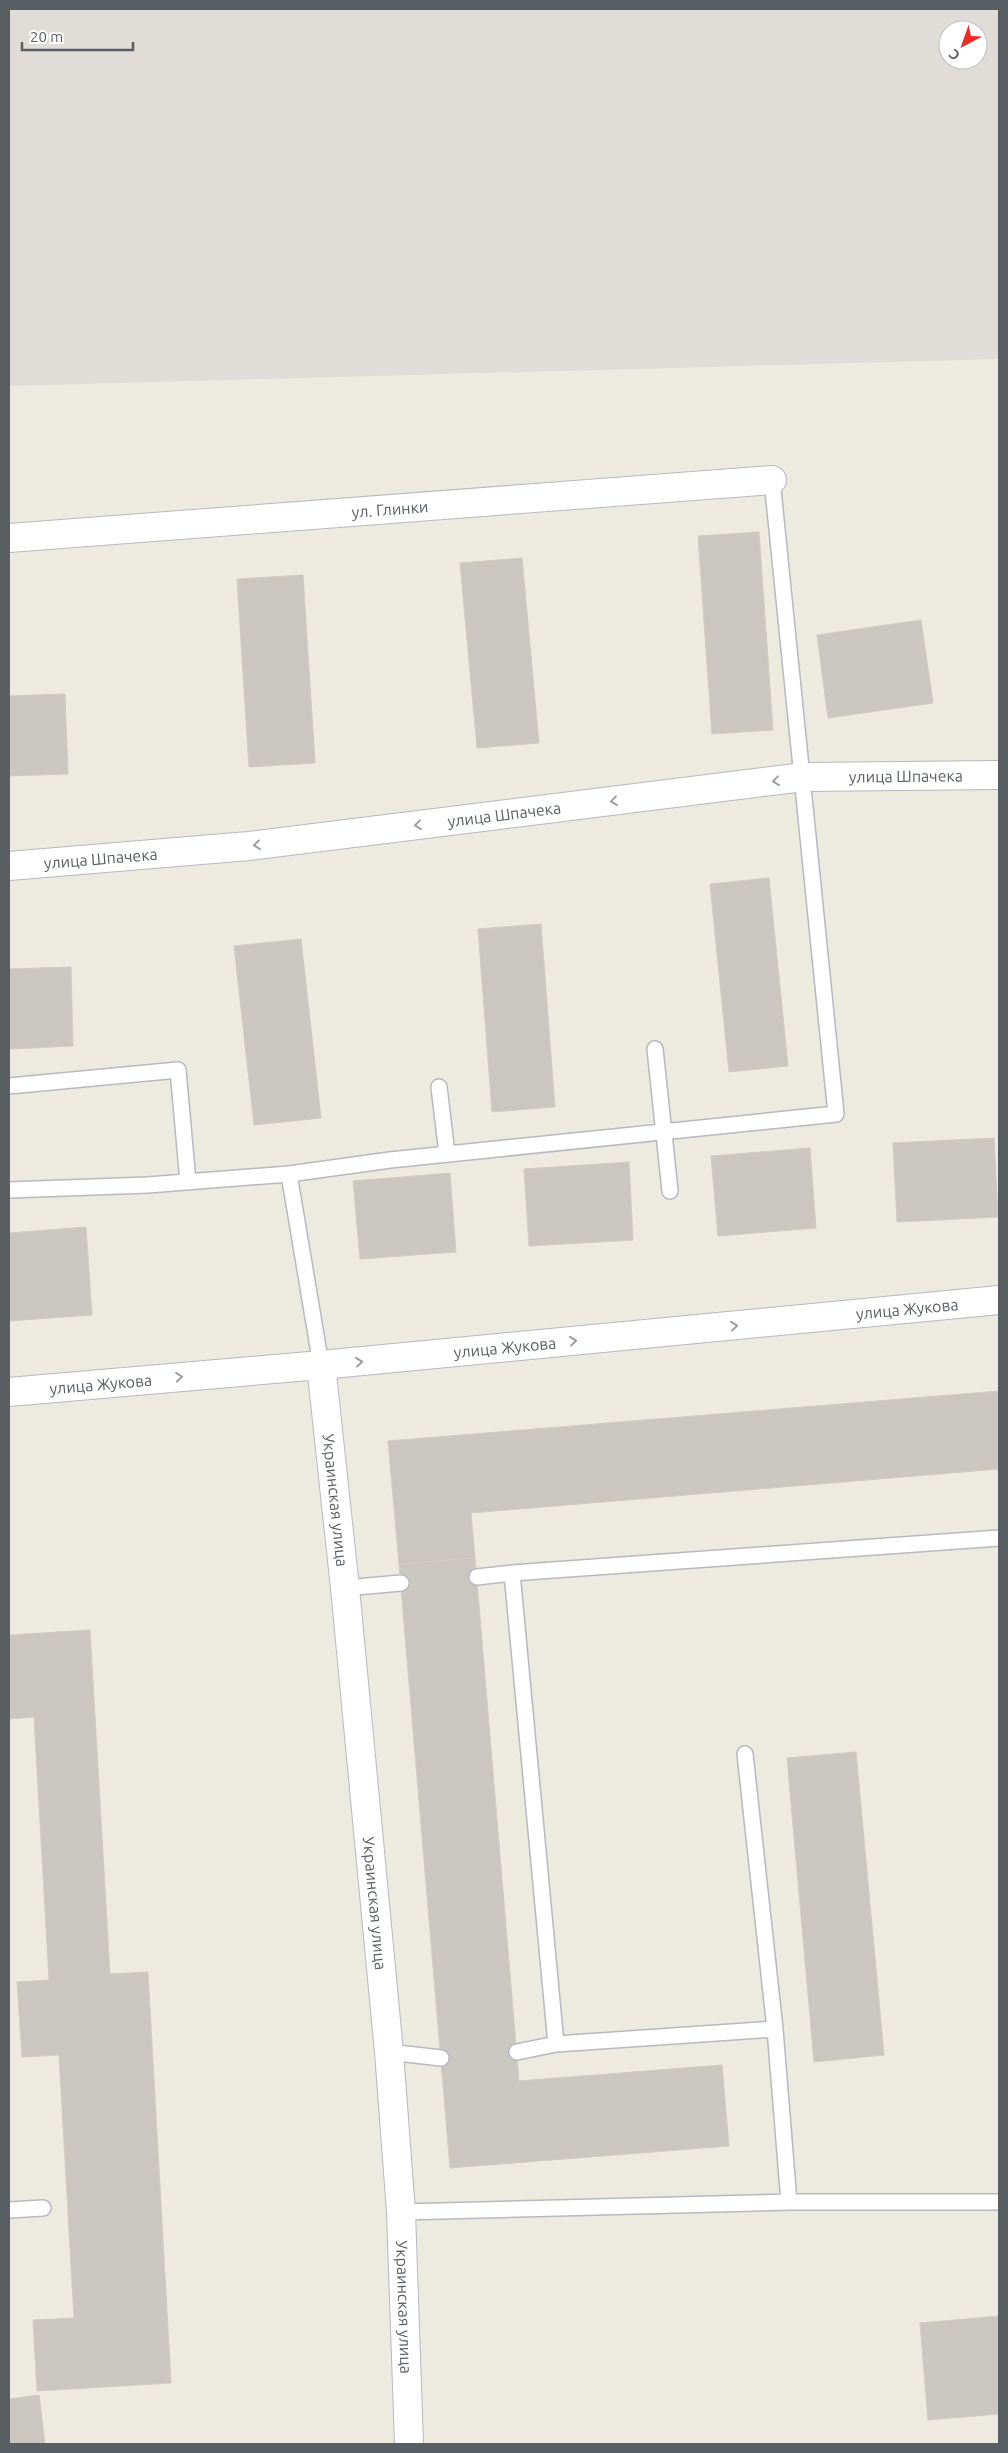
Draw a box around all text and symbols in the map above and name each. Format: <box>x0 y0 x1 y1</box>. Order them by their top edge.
scale bar <box>22 20 134 52</box>
north arrow <box>938 20 988 70</box>
text: 20 m <box>30 28 63 45</box>
text: С <box>946 46 963 64</box>
street label: ул. Глинки <box>351 497 429 521</box>
street label: улица Шпачека <box>849 766 963 786</box>
one-way arrow <box>771 775 779 786</box>
one-way arrow <box>610 795 618 806</box>
street label: улица Шпачека <box>446 798 562 830</box>
one-way arrow <box>414 819 422 830</box>
one-way arrow <box>253 839 261 850</box>
street label: улица Шпачека <box>43 845 158 872</box>
street label: улица Жукова <box>855 1295 959 1323</box>
one-way arrow <box>731 1320 739 1331</box>
street label: улица Жукова <box>453 1333 557 1361</box>
one-way arrow <box>569 1336 577 1347</box>
one-way arrow <box>355 1357 363 1368</box>
street label: улица Жукова <box>49 1371 153 1397</box>
one-way arrow <box>176 1372 184 1383</box>
street label: Украинская улица <box>319 1433 352 1568</box>
street label: Украинская улица <box>360 1836 390 1971</box>
street label: Украинская улица <box>393 2240 416 2374</box>

